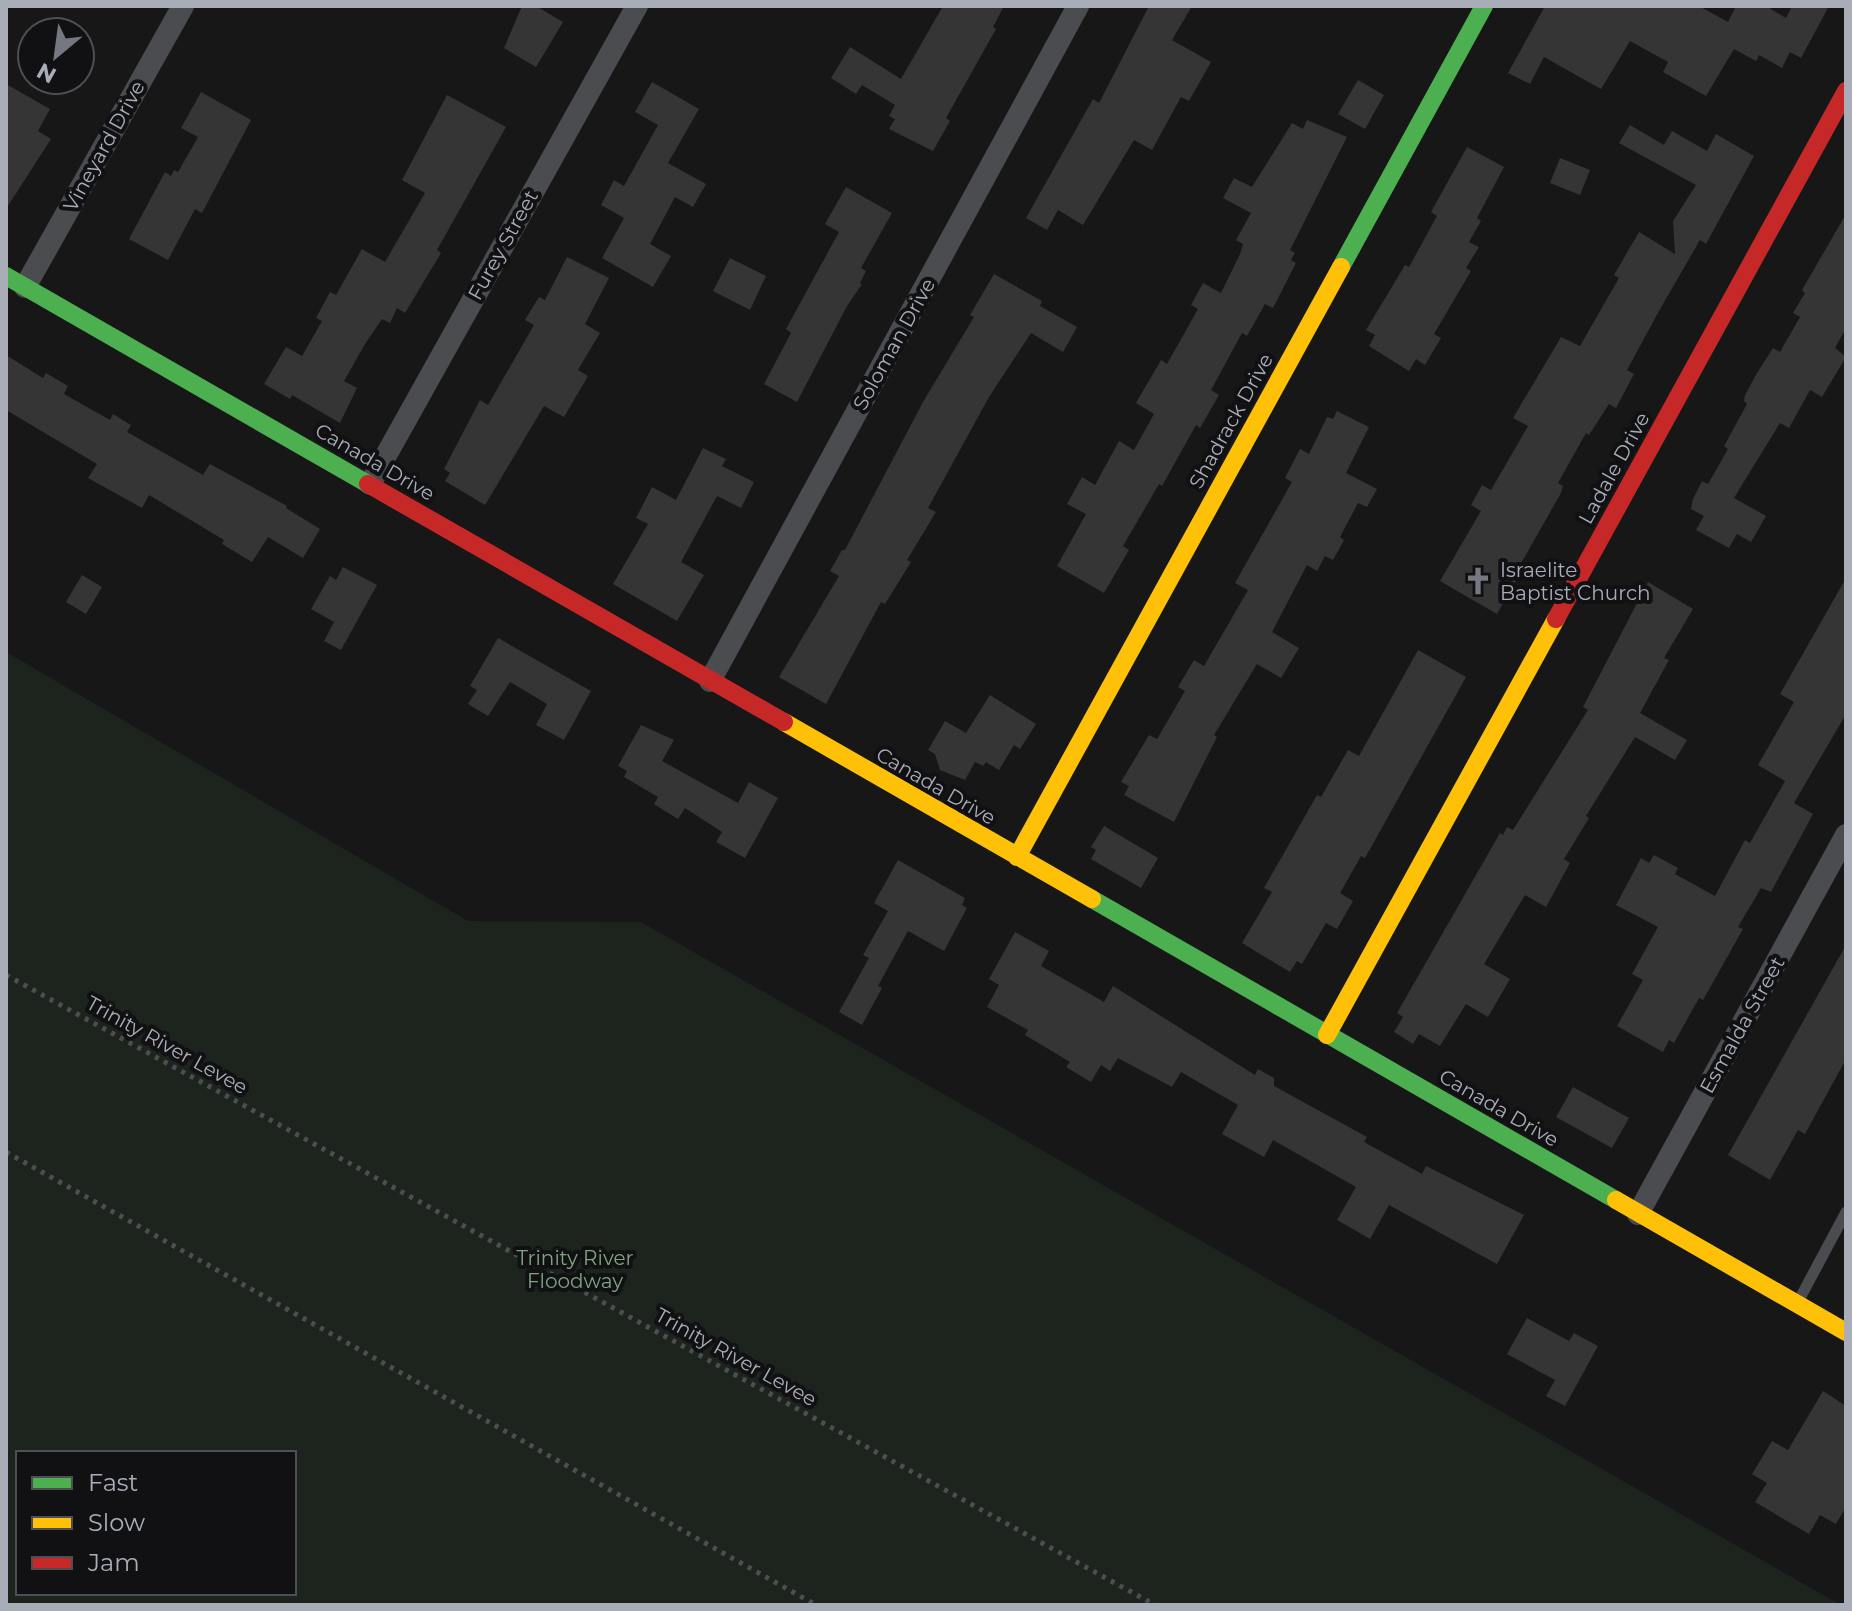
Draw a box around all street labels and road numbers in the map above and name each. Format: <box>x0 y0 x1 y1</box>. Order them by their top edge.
street label: Vineyard Drive <box>58 76 150 216</box>
street label: Furey Street <box>463 186 543 304</box>
street label: Soloman Drive <box>848 274 940 414</box>
street label: Shadrack Drive <box>1184 349 1278 493</box>
street label: Ladale Drive <box>1573 408 1655 528</box>
street label: Canada Drive <box>311 418 439 506</box>
street label: Canada Drive <box>872 742 1000 830</box>
street label: Esmalda Street <box>1695 953 1789 1097</box>
street label: Trinity River Levee <box>82 991 252 1099</box>
street label: Canada Drive <box>1435 1064 1563 1152</box>
street label: Trinity River Levee <box>651 1303 821 1411</box>

